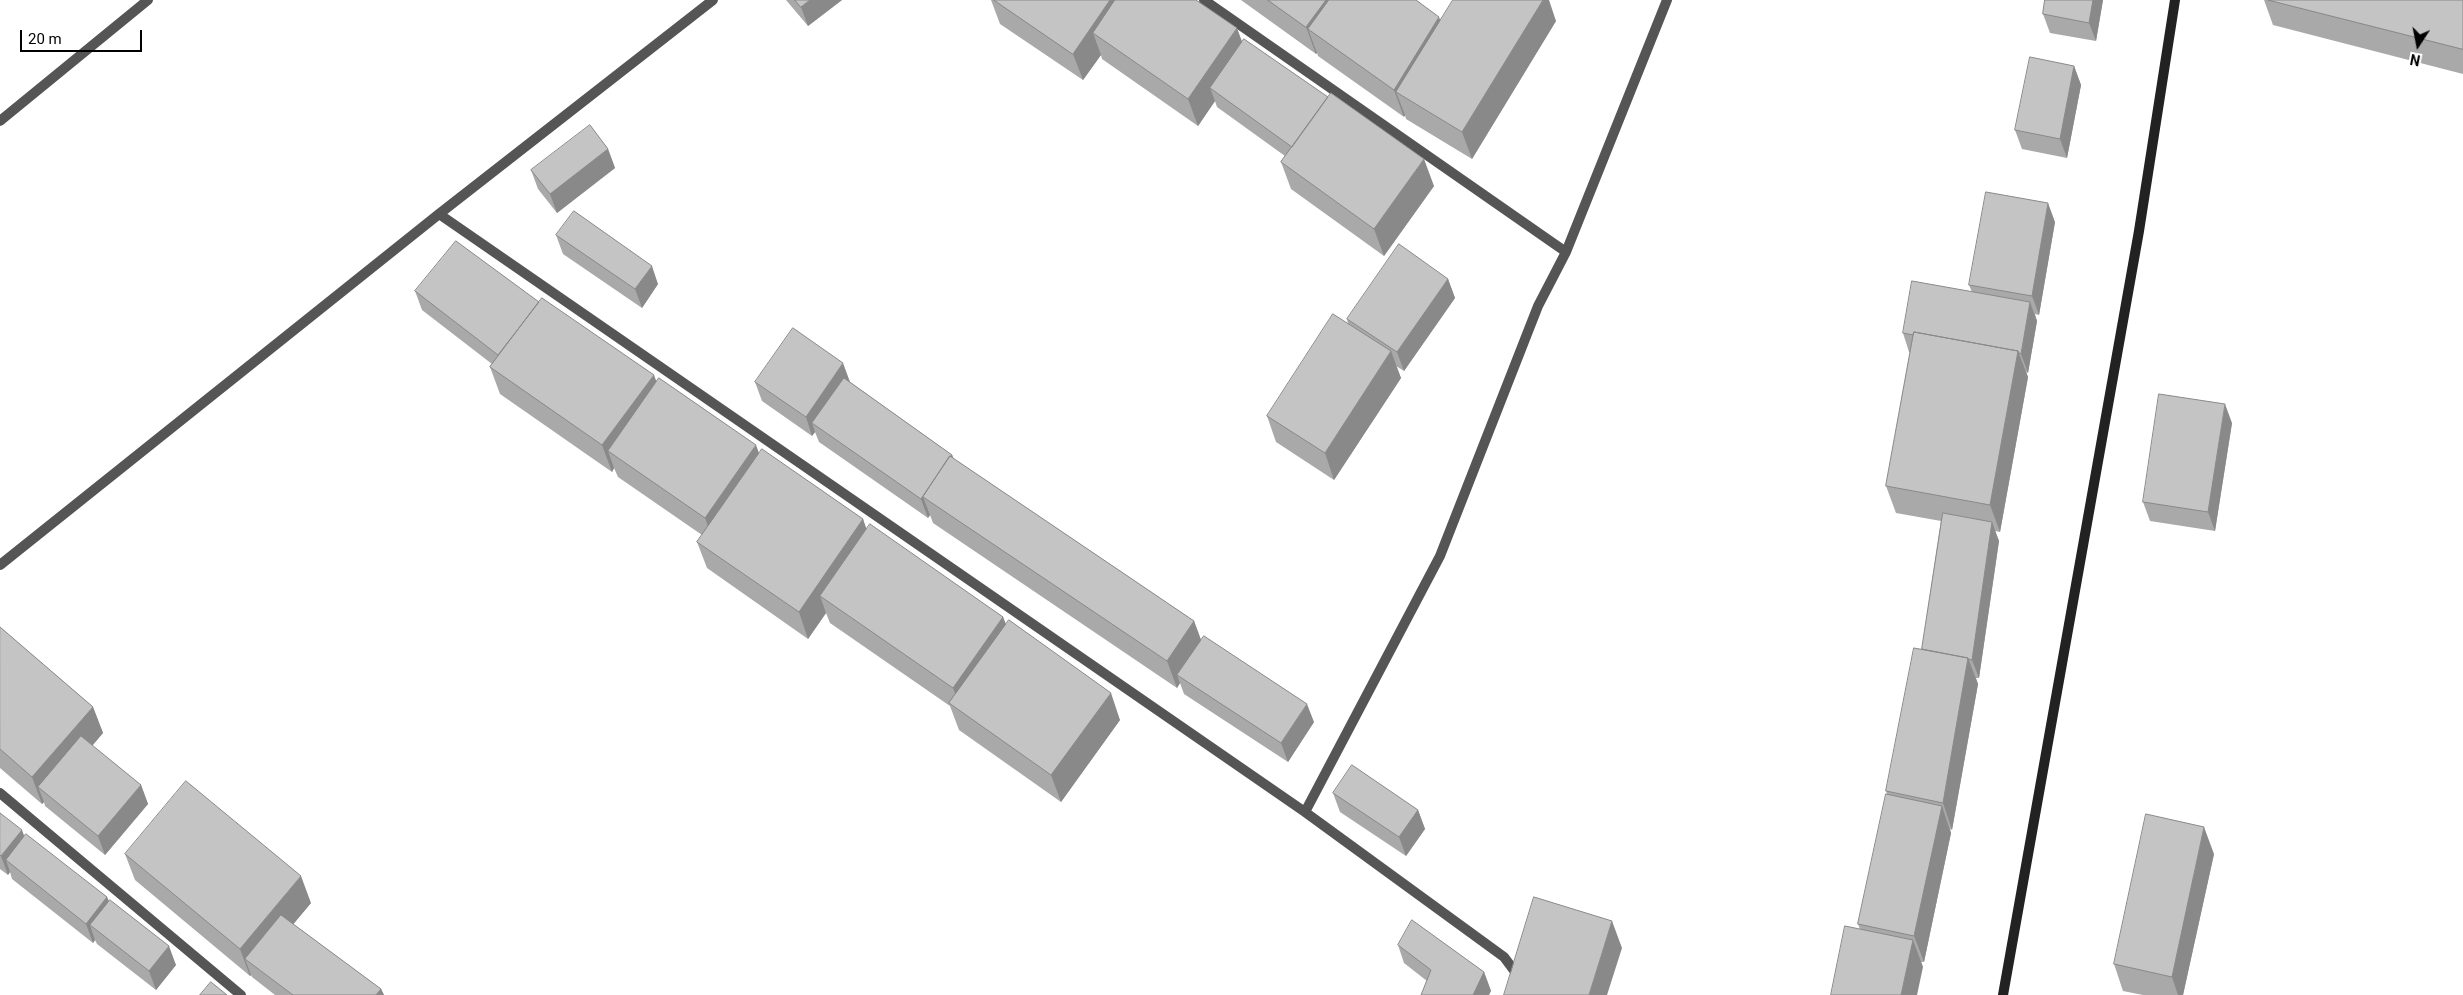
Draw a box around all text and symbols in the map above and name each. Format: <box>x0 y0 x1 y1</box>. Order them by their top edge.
scale bar <box>22 20 145 52</box>
north arrow <box>2393 20 2443 70</box>
text: 20 m <box>28 30 62 48</box>
text: N <box>2409 51 2422 69</box>

